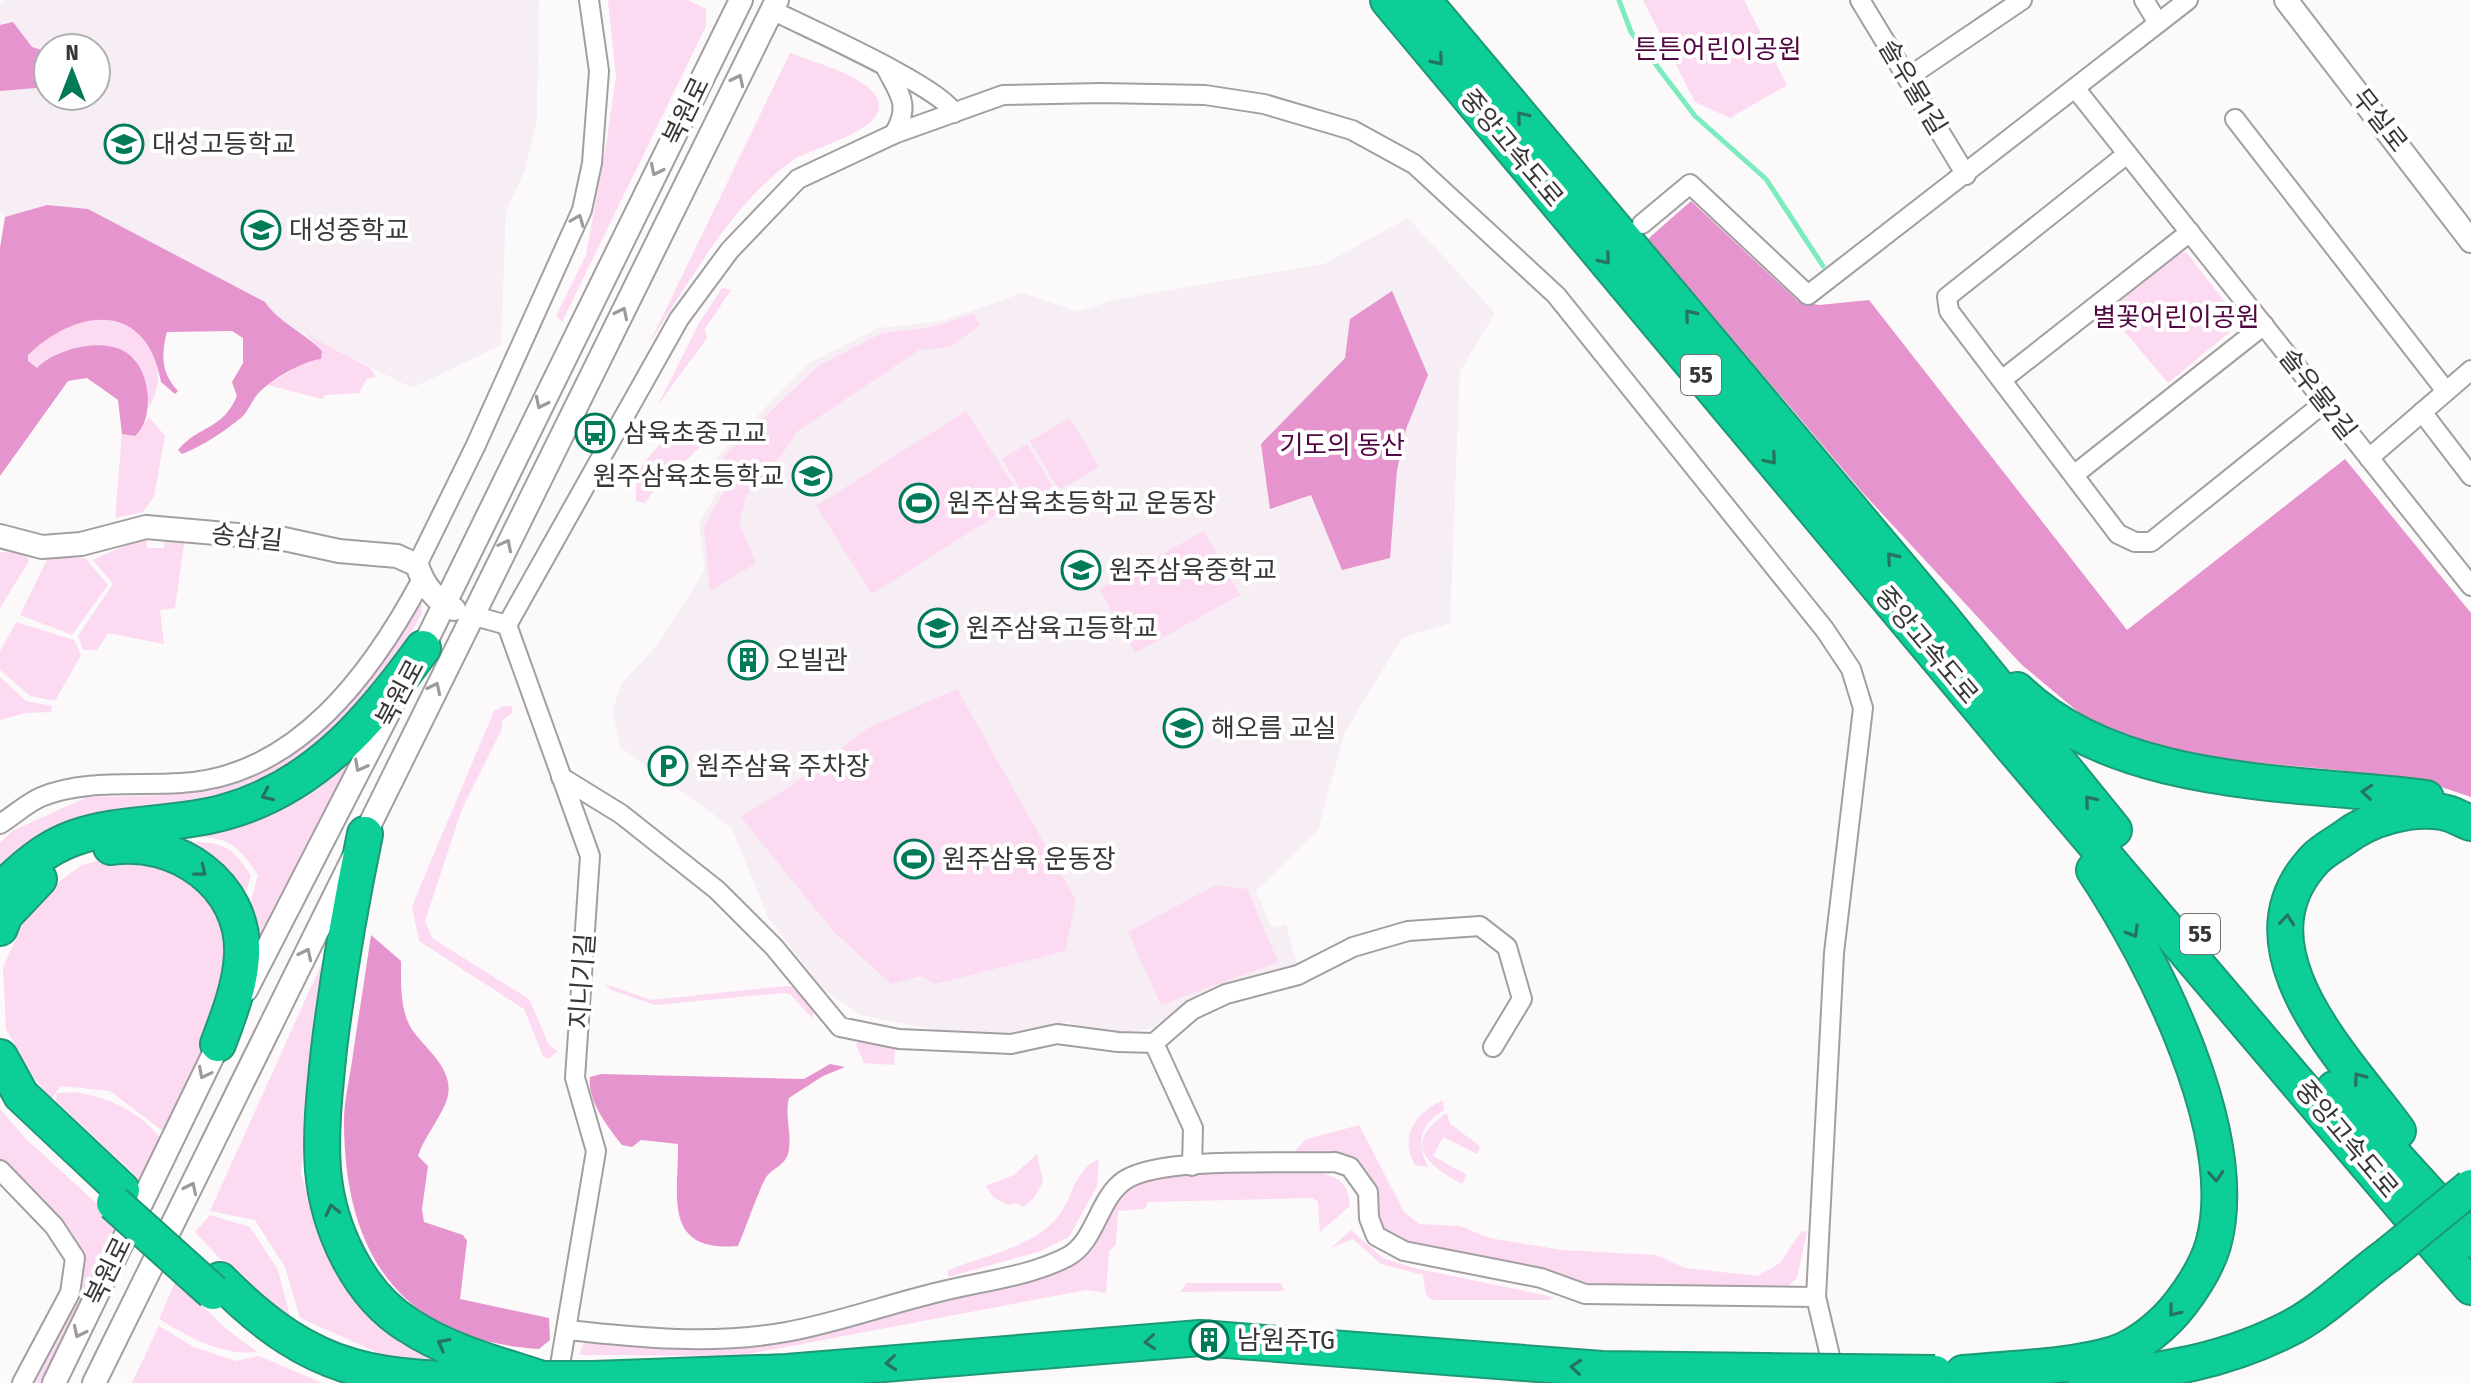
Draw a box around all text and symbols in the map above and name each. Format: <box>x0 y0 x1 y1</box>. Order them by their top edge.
north arrow <box>32 32 112 112</box>
park label: 튼튼어린이공원 <box>1634 34 1802 65</box>
street label: 솔우물1길 <box>1872 34 1953 141</box>
text: N <box>65 39 79 66</box>
one-way arrow <box>1428 51 1443 65</box>
street label: 북원로 <box>657 72 716 150</box>
one-way arrow <box>728 73 744 88</box>
street label: 무실로 <box>2345 82 2414 158</box>
street label: 중앙고속도로 <box>1454 83 1570 213</box>
one-way arrow <box>1517 111 1532 126</box>
school or university icon: 대성고등학교 <box>103 123 145 165</box>
place label: 대성고등학교 <box>152 129 296 160</box>
one-way arrow <box>651 162 666 177</box>
school or university icon: 대성중학교 <box>240 209 282 251</box>
one-way arrow <box>568 214 585 228</box>
place label: 대성중학교 <box>289 215 409 246</box>
one-way arrow <box>1595 250 1610 265</box>
park label: 별꽃어린이공원 <box>2092 302 2260 333</box>
one-way arrow <box>612 306 628 321</box>
one-way arrow <box>1685 310 1700 325</box>
street label: 솔우물2길 <box>2272 343 2363 446</box>
road number: 55 <box>1681 355 1721 395</box>
one-way arrow <box>536 395 551 410</box>
bus stop icon: 삼육초중고교 <box>574 412 616 454</box>
place label: 삼육초중고교 <box>623 418 767 449</box>
park label: 기도의 동산 <box>1279 430 1405 461</box>
one-way arrow <box>1761 449 1776 464</box>
school or university icon: 원주삼육초등학교 <box>791 455 833 497</box>
place label: 원주삼육초등학교 <box>593 461 784 492</box>
sports icon: 원주삼육초등학교 운동장 <box>898 482 940 524</box>
place label: 원주삼육초등학교 운동장 <box>947 488 1216 519</box>
street label: 송삼길 <box>210 518 284 557</box>
one-way arrow <box>496 539 512 554</box>
school or university icon: 원주삼육중학교 <box>1060 549 1102 591</box>
one-way arrow <box>1887 552 1902 567</box>
place label: 원주삼육중학교 <box>1109 555 1276 586</box>
street label: 중앙고속도로 <box>1869 580 1985 710</box>
school or university icon: 원주삼육고등학교 <box>917 607 959 649</box>
place label: 원주삼육고등학교 <box>966 613 1157 644</box>
building icon: 오빌관 <box>727 639 769 681</box>
place label: 오빌관 <box>776 645 848 676</box>
street label: 북원로 <box>370 654 431 732</box>
one-way arrow <box>426 682 442 696</box>
school or university icon: 해오름 교실 <box>1162 707 1204 749</box>
place label: 해오름 교실 <box>1211 713 1337 744</box>
parking icon: 원주삼육 주차장 <box>647 745 689 787</box>
place label: 원주삼육 주차장 <box>696 751 870 782</box>
one-way arrow <box>354 758 370 772</box>
one-way arrow <box>2360 783 2373 800</box>
one-way arrow <box>260 785 275 801</box>
one-way arrow <box>2085 796 2100 810</box>
sports icon: 원주삼육 운동장 <box>893 838 935 880</box>
place label: 원주삼육 운동장 <box>942 844 1116 875</box>
one-way arrow <box>192 861 207 875</box>
one-way arrow <box>2279 913 2296 926</box>
road number: 55 <box>2180 914 2220 954</box>
one-way arrow <box>2123 923 2139 938</box>
street label: 지니기길 <box>564 932 601 1030</box>
one-way arrow <box>296 948 312 963</box>
one-way arrow <box>198 1064 213 1079</box>
one-way arrow <box>2354 1072 2369 1087</box>
street label: 중앙고속도로 <box>2289 1074 2405 1204</box>
one-way arrow <box>2207 1170 2224 1183</box>
one-way arrow <box>181 1181 196 1196</box>
one-way arrow <box>324 1204 341 1218</box>
street label: 북원로 <box>79 1232 138 1310</box>
one-way arrow <box>2170 1302 2184 1317</box>
building icon: 남원주TG <box>1188 1319 1230 1361</box>
one-way arrow <box>72 1324 88 1338</box>
place label: 남원주TG <box>1237 1325 1335 1356</box>
one-way arrow <box>1143 1333 1156 1350</box>
one-way arrow <box>436 1338 451 1353</box>
one-way arrow <box>884 1355 897 1372</box>
one-way arrow <box>1569 1359 1582 1376</box>

